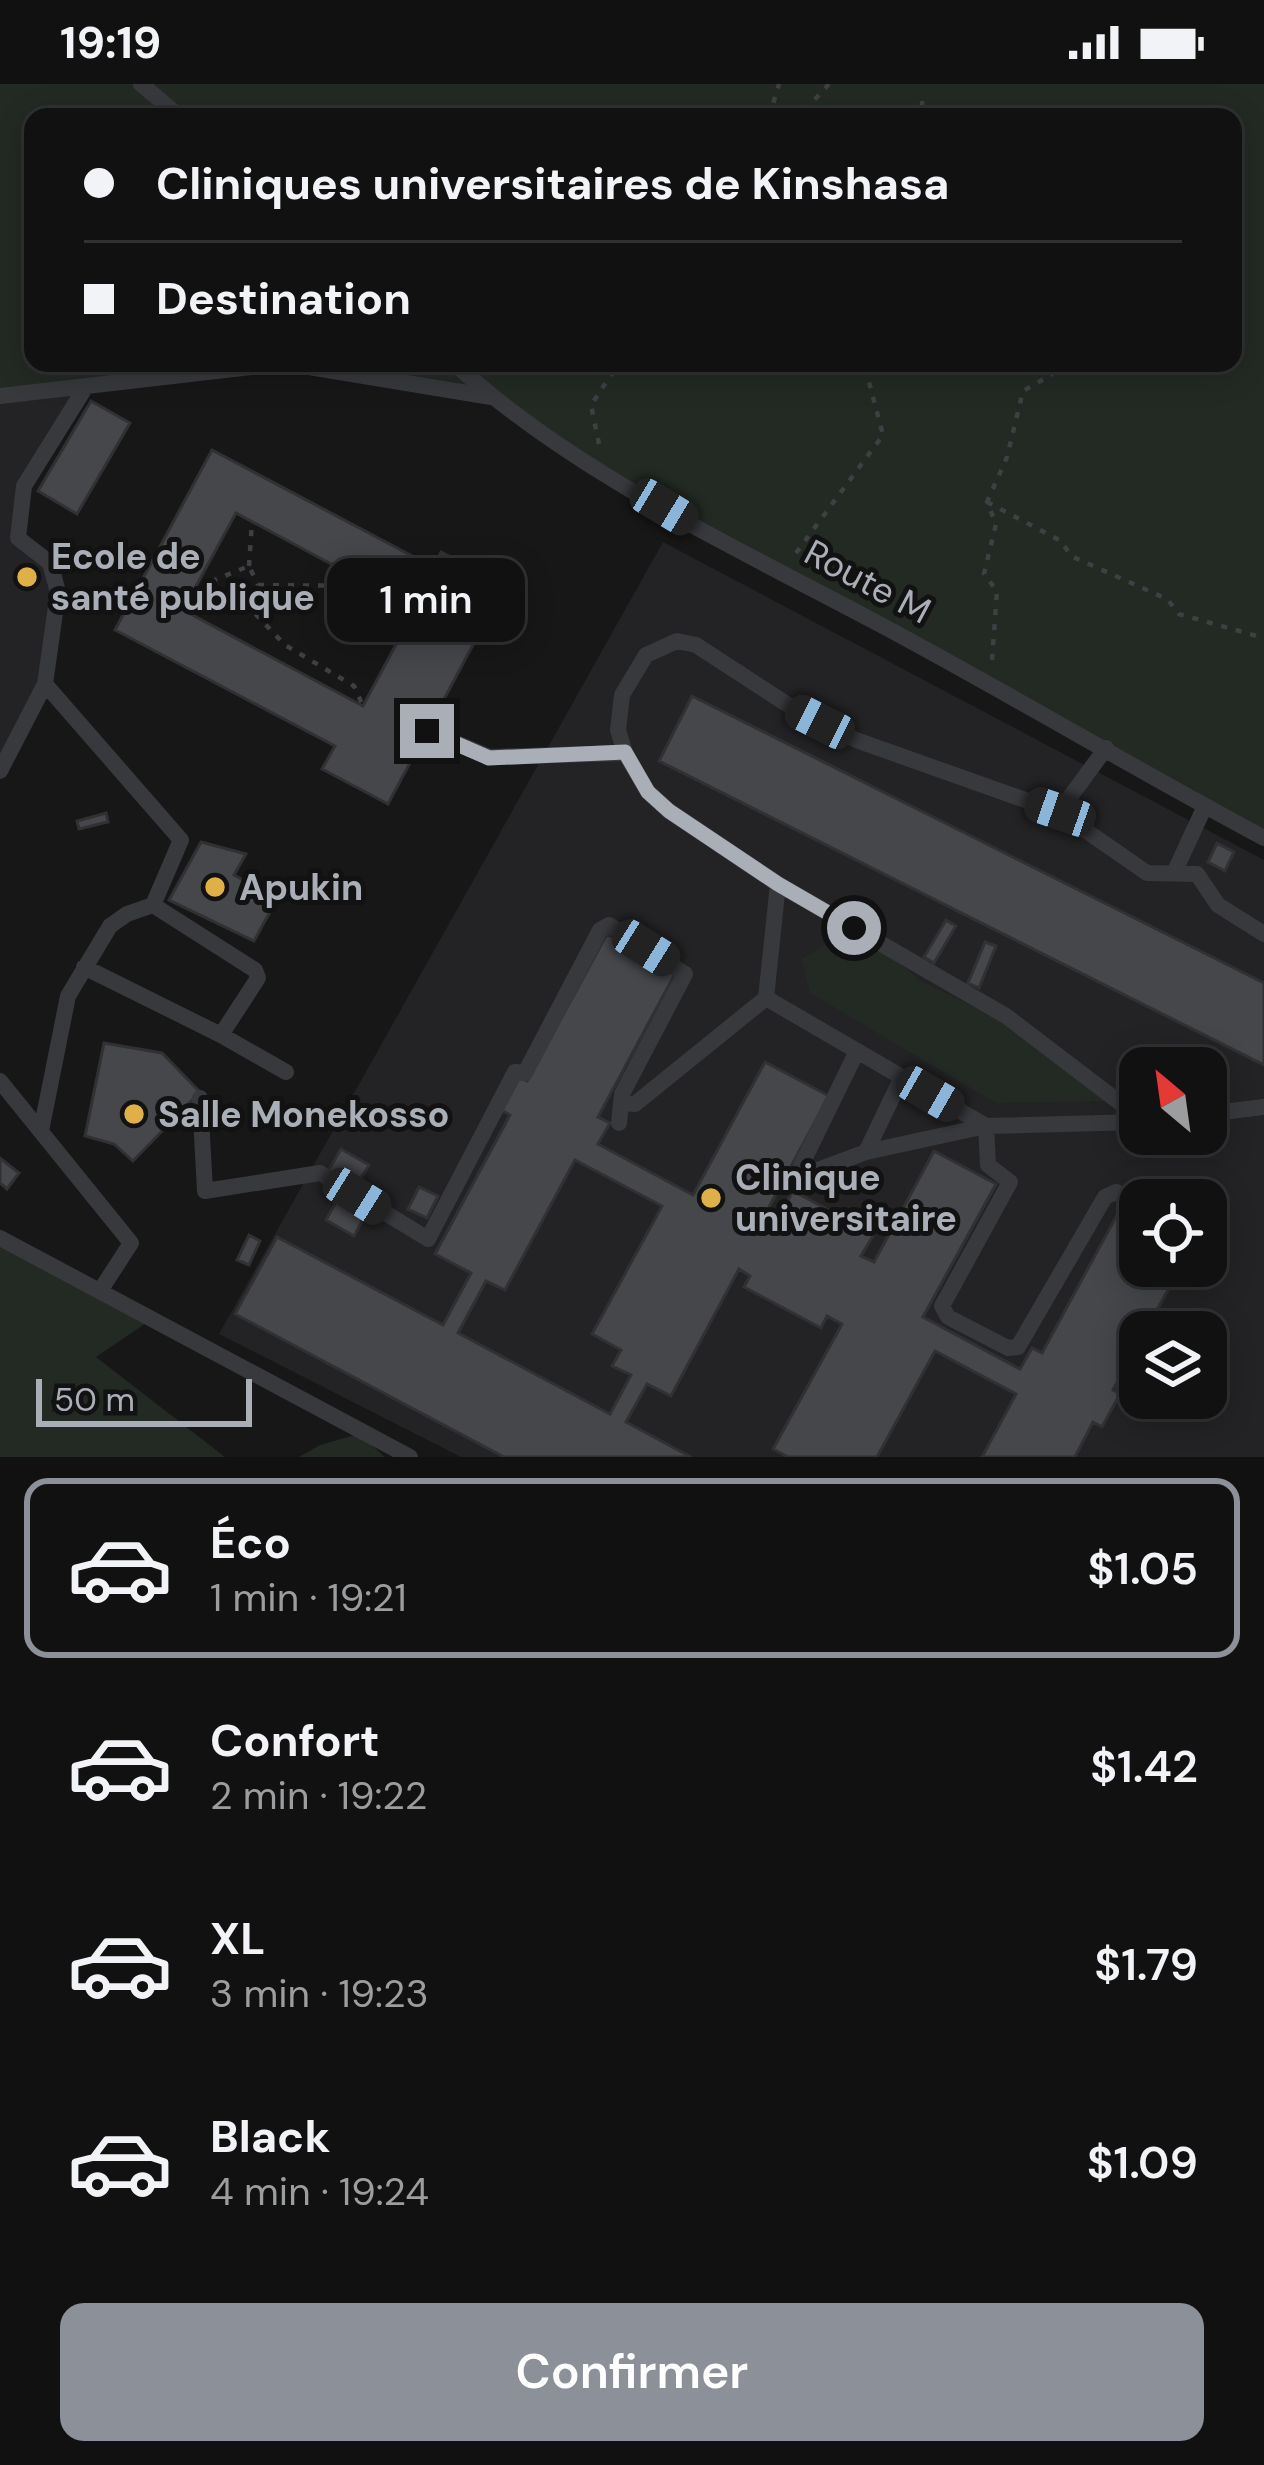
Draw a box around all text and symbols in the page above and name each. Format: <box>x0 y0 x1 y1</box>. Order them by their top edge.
text: 19:19 <box>60 13 161 72</box>
text: Cliniques universitaires de Kinshasa <box>156 154 949 213</box>
text: Destination <box>156 269 411 328</box>
car <box>624 473 704 541</box>
street label: Route M <box>797 529 939 634</box>
place label: Ecole de santé publique <box>51 533 315 621</box>
callout: 1 min <box>328 557 526 641</box>
marker: Ecole de santé publique <box>14 564 40 590</box>
text: 1 min <box>379 574 473 625</box>
car <box>780 690 860 754</box>
route end <box>400 704 454 758</box>
car <box>1020 783 1100 841</box>
place label: Apukin <box>239 864 363 911</box>
marker: Apukin <box>202 874 228 900</box>
route start <box>827 901 881 955</box>
car <box>606 914 686 982</box>
north arrow <box>1119 1047 1227 1155</box>
map controls <box>1119 1047 1227 1419</box>
car <box>890 1060 970 1128</box>
place label: Salle Monekosso <box>158 1091 449 1138</box>
marker: Salle Monekosso <box>121 1101 147 1127</box>
place label: Clinique universitaire <box>735 1154 957 1242</box>
car <box>317 1162 397 1230</box>
button: locate <box>1119 1179 1227 1287</box>
marker: Clinique universitaire <box>698 1185 724 1211</box>
button: layers <box>1119 1311 1227 1419</box>
scale bar <box>36 1373 252 1426</box>
text: 50 m <box>54 1378 135 1421</box>
text: Éco <box>210 1513 291 1572</box>
icon: car <box>66 1514 174 1622</box>
text: $1.05 <box>1087 1539 1198 1598</box>
text: 1 min · 19:21 <box>210 1572 407 1623</box>
text: Confort <box>210 1711 380 1770</box>
icon: car <box>66 1712 174 1820</box>
text: $1.42 <box>1090 1737 1198 1796</box>
text: 2 min · 19:22 <box>210 1770 427 1821</box>
text: XL <box>210 1909 265 1968</box>
icon: car <box>66 1910 174 2018</box>
text: $1.79 <box>1094 1935 1198 1994</box>
text: 3 min · 19:23 <box>210 1968 428 2019</box>
text: Black <box>210 2107 330 2166</box>
icon: car <box>66 2108 174 2216</box>
text: $1.09 <box>1087 2133 1198 2192</box>
text: 4 min · 19:24 <box>210 2166 429 2217</box>
button: Confirmer <box>60 2303 1204 2441</box>

